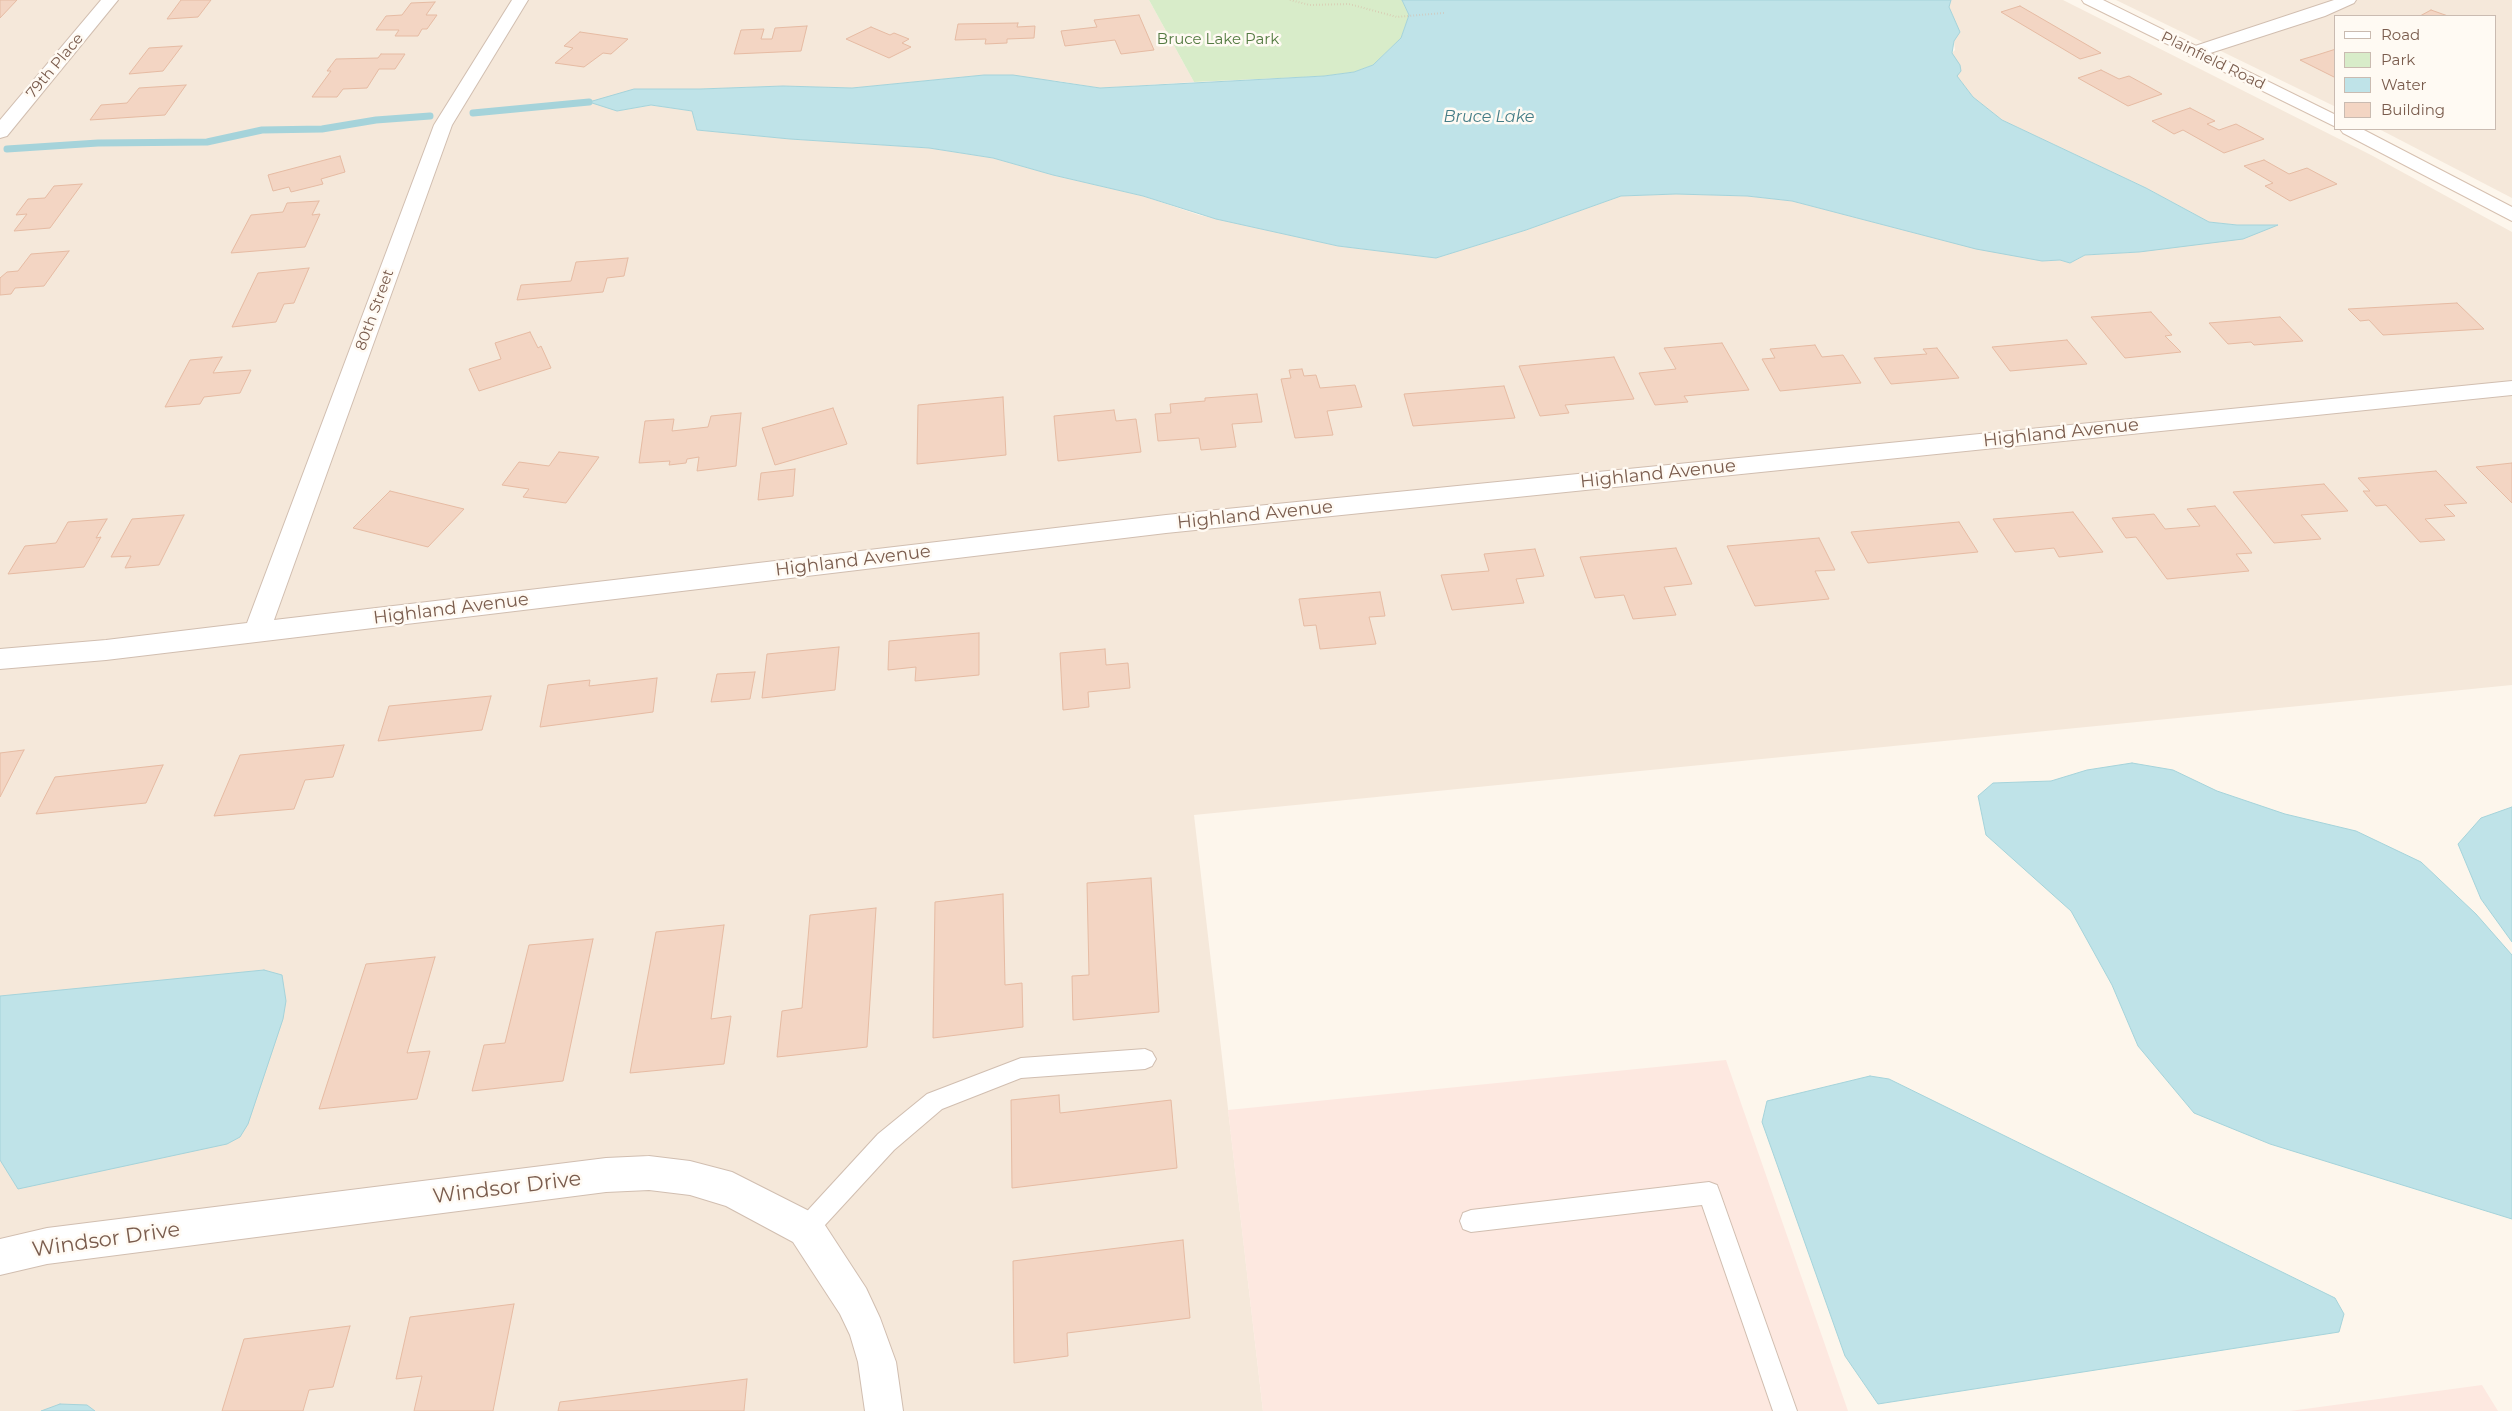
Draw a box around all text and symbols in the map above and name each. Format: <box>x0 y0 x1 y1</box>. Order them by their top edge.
legend <box>2334 15 2497 130</box>
text: Road <box>2381 25 2420 44</box>
street label: Plainfield Road <box>2158 28 2268 94</box>
street label: 79th Place <box>23 30 87 102</box>
park label: Bruce Lake Park <box>1157 31 1279 49</box>
text: Park <box>2381 50 2415 69</box>
text: Water <box>2381 75 2427 94</box>
text: Building <box>2381 100 2445 119</box>
water label: Bruce Lake <box>1444 107 1534 127</box>
street label: 80th Street <box>352 267 398 353</box>
street label: Highland Avenue <box>1982 414 2140 452</box>
street label: Highland Avenue <box>1579 455 1737 493</box>
street label: Highland Avenue <box>1176 496 1334 534</box>
street label: Highland Avenue <box>774 541 932 581</box>
street label: Highland Avenue <box>372 589 530 629</box>
street label: Windsor Drive <box>431 1166 583 1210</box>
street label: Windsor Drive <box>30 1217 182 1263</box>

